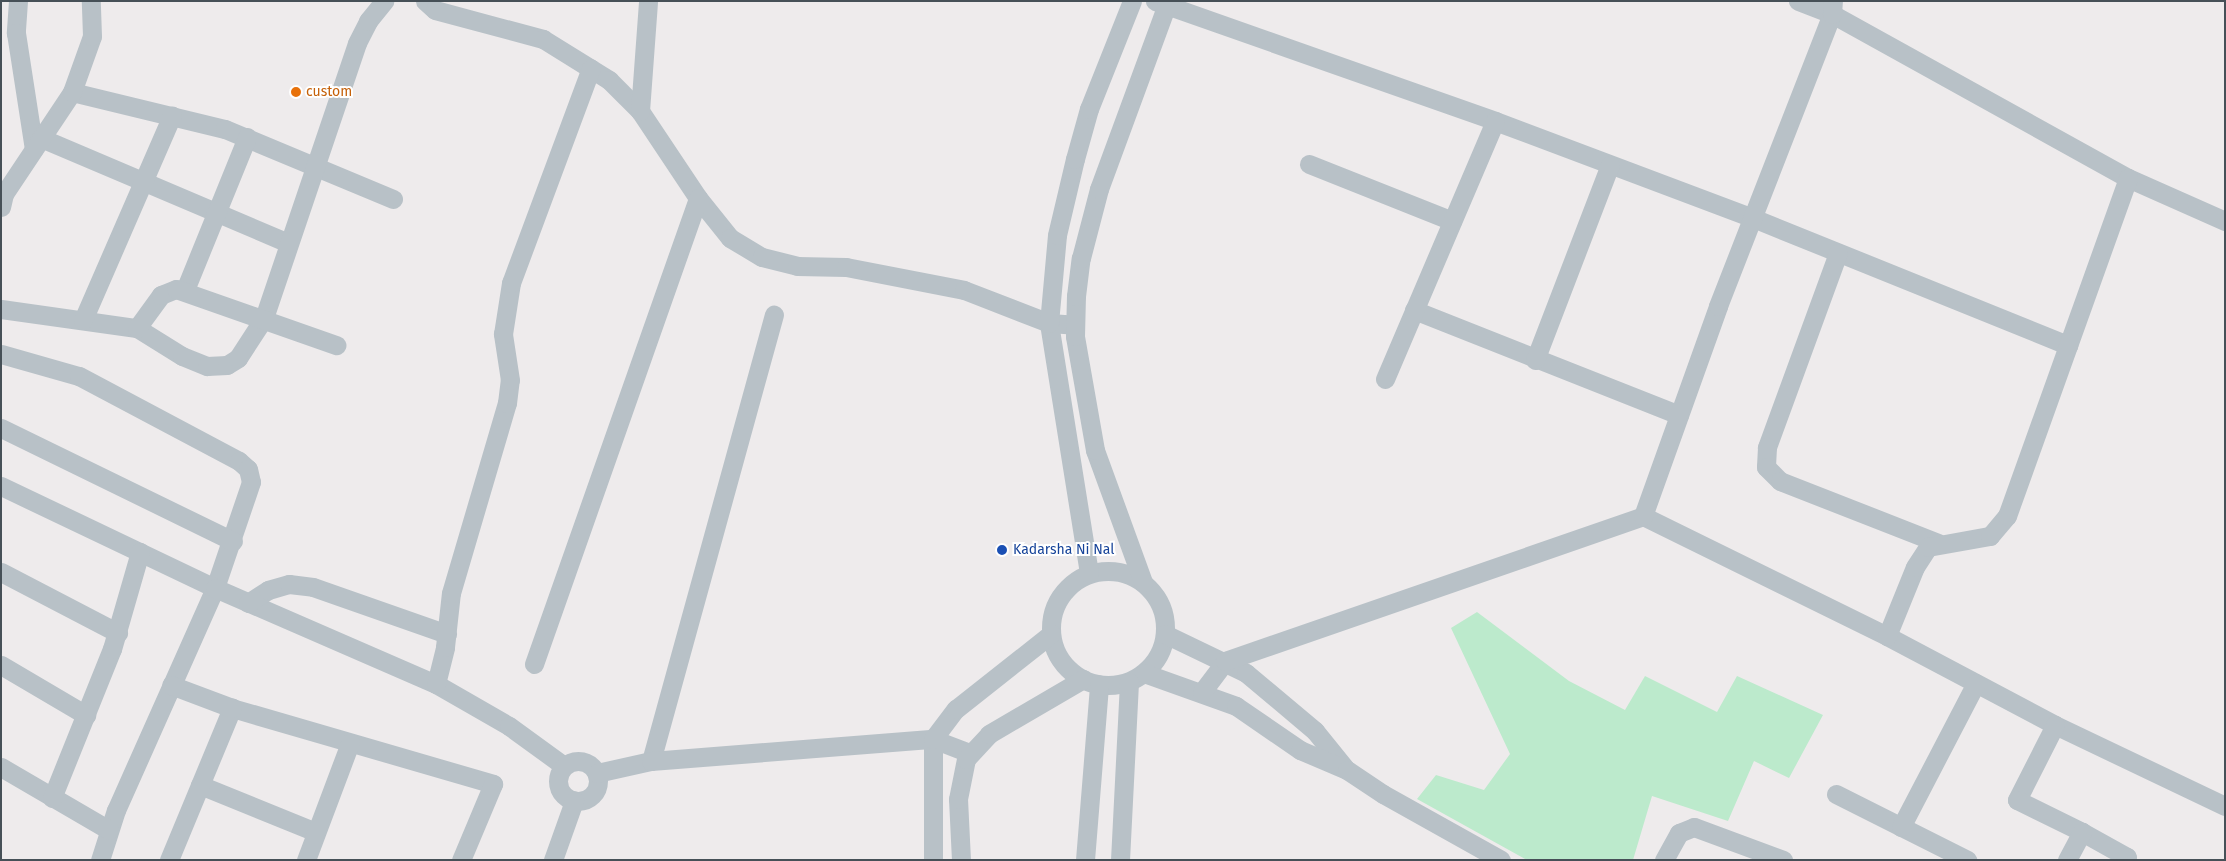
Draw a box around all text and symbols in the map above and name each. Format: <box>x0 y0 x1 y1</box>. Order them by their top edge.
place label: custom <box>306 84 352 100</box>
marker: custom <box>290 86 302 98</box>
place label: Kadarsha Ni Nal <box>1013 542 1114 558</box>
marker: Kadarsha Ni Nal <box>995 543 1009 557</box>

